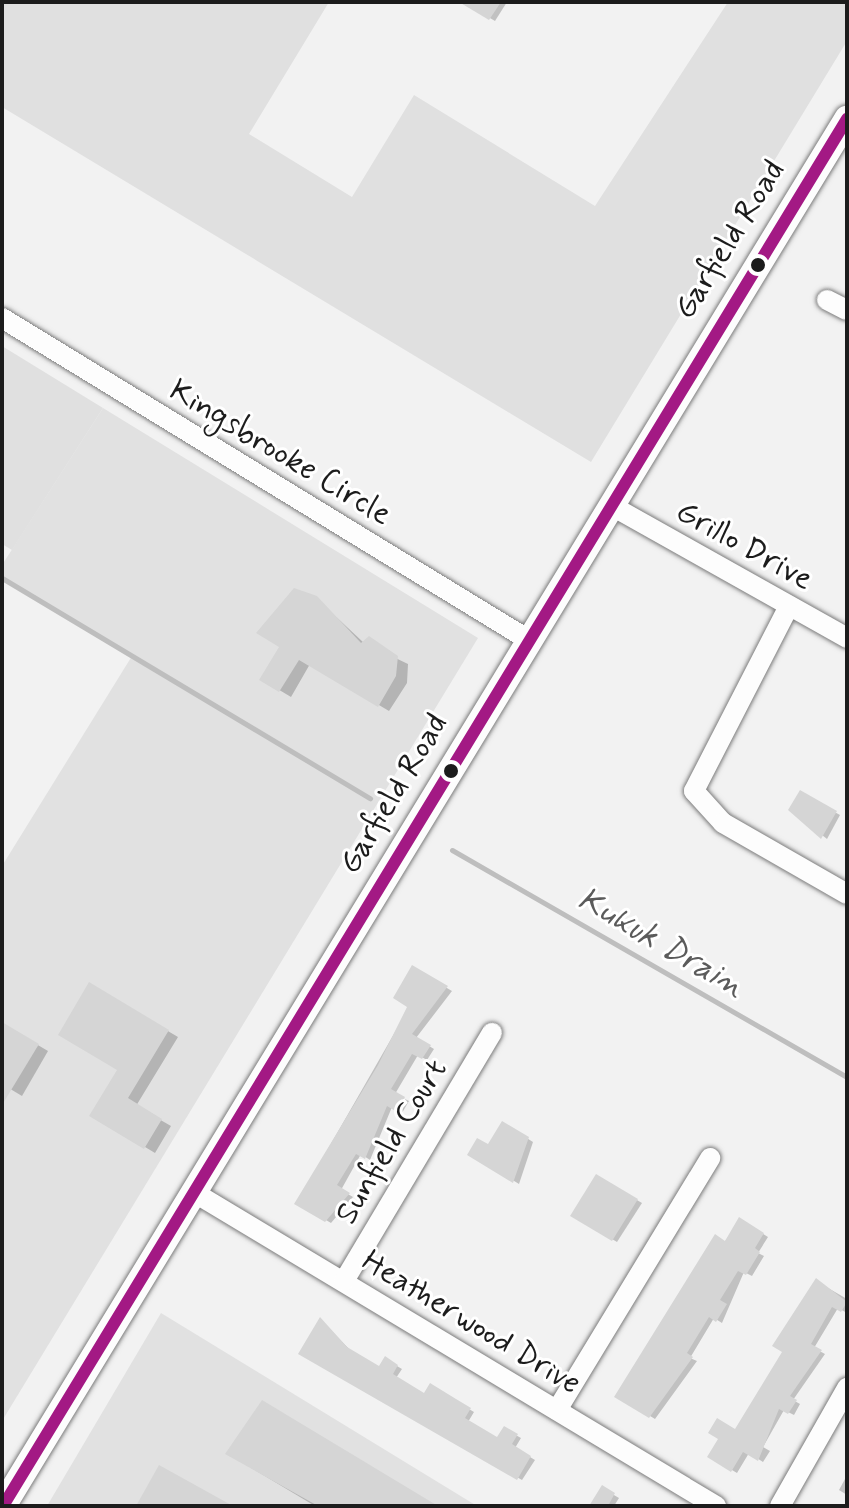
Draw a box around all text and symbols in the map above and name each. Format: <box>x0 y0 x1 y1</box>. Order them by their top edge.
street label: Garfield Road <box>667 154 793 326</box>
unlabelled marker <box>750 257 766 273</box>
street label: Kingsbrooke Circle <box>161 371 399 535</box>
street label: Grillo Drive <box>670 493 818 599</box>
street label: Garfield Road <box>332 708 456 880</box>
unlabelled marker <box>443 763 459 779</box>
water label: Kukuk Drain <box>570 879 752 1007</box>
street label: Sunfield Court <box>326 1050 458 1234</box>
street label: Heatherwood Drive <box>354 1242 588 1404</box>

